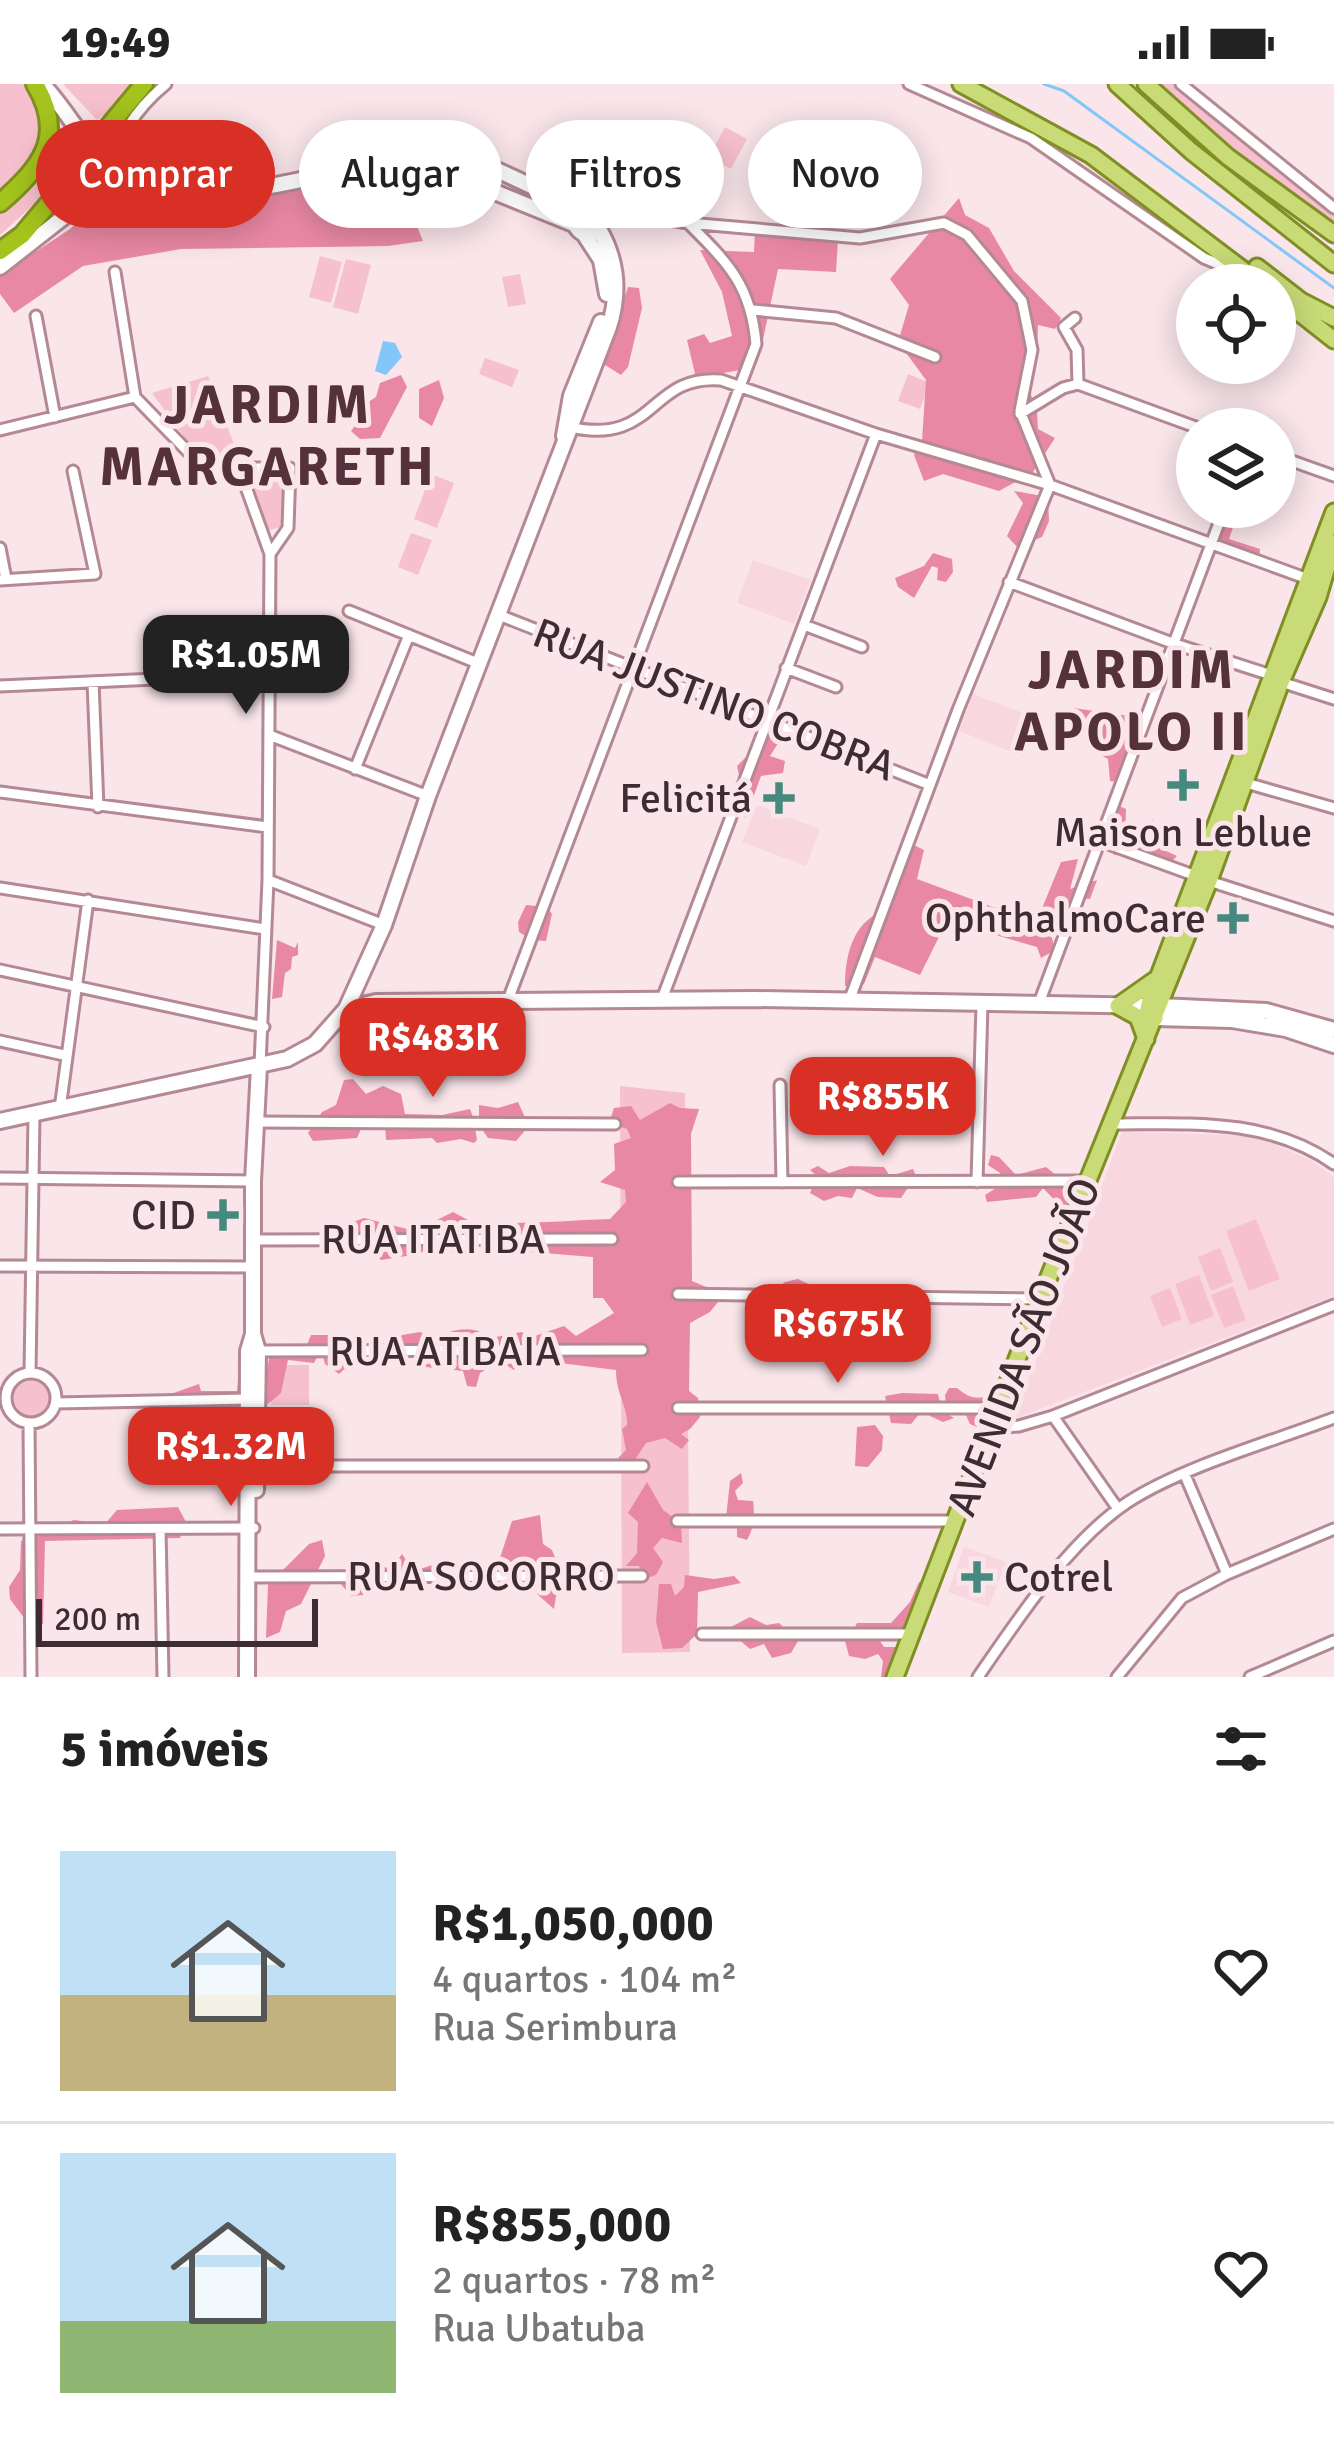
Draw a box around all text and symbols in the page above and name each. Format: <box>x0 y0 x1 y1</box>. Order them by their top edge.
text: 19:49 <box>60 15 170 70</box>
chip: Comprar <box>36 120 275 228</box>
chip: Alugar <box>299 120 502 228</box>
chip: Filtros <box>526 120 724 228</box>
chip: Novo <box>748 120 922 228</box>
map controls <box>1176 264 1296 528</box>
button: locate <box>1176 264 1296 384</box>
district label: JARDIM MARGARETH <box>99 372 437 501</box>
button: layers <box>1176 408 1296 528</box>
street label: RUA JUSTINO COBRA <box>526 607 902 793</box>
pin: R$1.05M <box>135 615 357 717</box>
text: R$1.05M <box>170 630 322 678</box>
district label: JARDIM APOLO II <box>1014 637 1250 766</box>
marker: Maison Leblue <box>1167 769 1199 801</box>
place label: Felicitá <box>619 773 752 824</box>
marker: Felicitá <box>763 782 795 814</box>
place label: Maison Leblue <box>1054 807 1312 858</box>
place label: OphthalmoCare <box>925 893 1206 944</box>
marker: OphthalmoCare <box>1217 902 1249 934</box>
pin: R$483K <box>335 998 531 1100</box>
text: R$483K <box>367 1013 499 1061</box>
pin: R$855K <box>785 1057 981 1159</box>
text: R$855K <box>817 1072 949 1120</box>
street label: AVENIDA SÃO JOÃO <box>936 1171 1112 1523</box>
place label: CID <box>131 1190 196 1241</box>
marker: CID <box>207 1199 239 1231</box>
street label: RUA ITATIBA <box>321 1214 545 1265</box>
pin: R$675K <box>740 1284 936 1386</box>
text: R$675K <box>772 1299 904 1347</box>
street label: RUA ATIBAIA <box>329 1326 561 1377</box>
pin: R$1.32M <box>120 1407 342 1509</box>
text: R$1.32M <box>155 1422 307 1470</box>
street label: RUA SOCORRO <box>347 1551 615 1602</box>
place label: Cotrel <box>1004 1552 1113 1603</box>
marker: Cotrel <box>961 1561 993 1593</box>
scale bar <box>36 1593 318 1646</box>
text: 200 m <box>54 1599 141 1640</box>
icon: filters <box>1208 1716 1274 1782</box>
text: 5 imóveis <box>60 1718 269 1781</box>
text: R$1,050,000 <box>432 1892 714 1955</box>
icon: home <box>156 1899 300 2043</box>
icon: heart <box>1208 1938 1274 2004</box>
text: 4 quartos · 104 m² <box>432 1955 737 2003</box>
text: Rua Serimbura <box>432 2003 678 2051</box>
text: R$855,000 <box>432 2193 671 2256</box>
icon: home <box>156 2201 300 2345</box>
icon: heart <box>1208 2240 1274 2306</box>
text: 2 quartos · 78 m² <box>432 2256 716 2304</box>
text: Rua Ubatuba <box>432 2304 646 2352</box>

